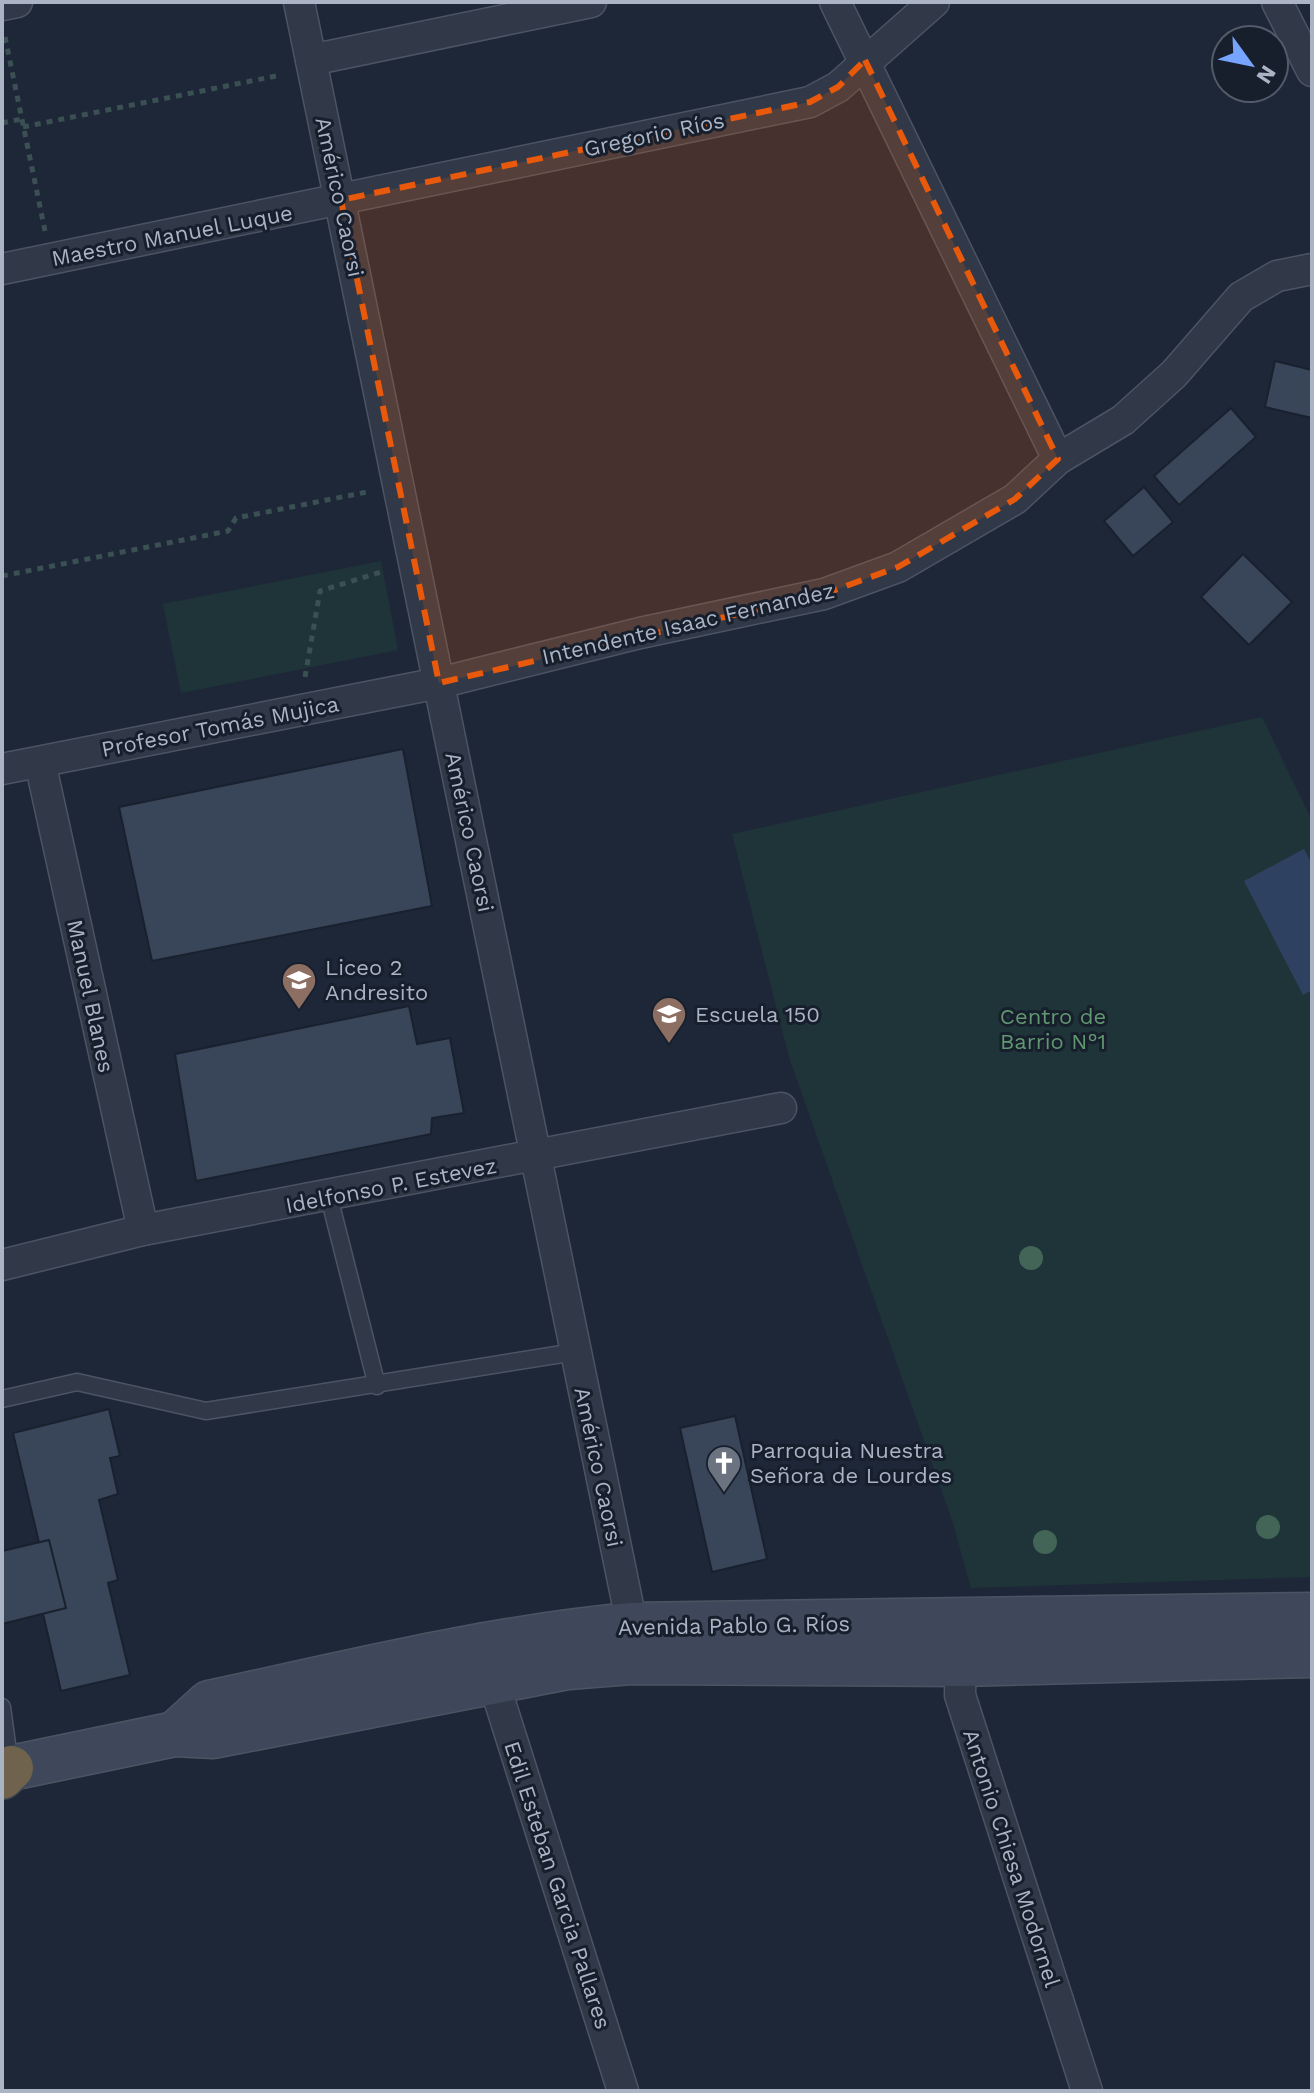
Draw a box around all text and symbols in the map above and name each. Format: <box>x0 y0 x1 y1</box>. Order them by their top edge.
north arrow <box>1210 24 1290 104</box>
text: N <box>1251 61 1281 88</box>
street label: Gregorio Ríos <box>582 107 727 162</box>
street label: Américo Caorsi <box>310 115 369 279</box>
street label: Maestro Manuel Luque <box>49 200 295 271</box>
street label: Intendente Isaac Fernandez <box>540 578 837 669</box>
street label: Profesor Tomás Mujica <box>99 691 341 762</box>
street label: Américo Caorsi <box>440 750 499 914</box>
street label: Manuel Blanes <box>62 917 119 1075</box>
place label: Liceo 2 Andresito <box>325 955 428 1005</box>
school or university icon: Liceo 2 Andresito <box>280 961 318 1011</box>
school or university icon: Escuela 150 <box>650 995 688 1045</box>
place label: Escuela 150 <box>695 1002 820 1027</box>
park label: Centro de Barrio N°1 <box>1000 1004 1106 1054</box>
street label: Idelfonso P. Estevez <box>284 1153 499 1218</box>
street label: Américo Caorsi <box>569 1385 628 1549</box>
place label: Parroquia Nuestra Señora de Lourdes <box>750 1438 952 1488</box>
church icon: Parroquia Nuestra Señora de Lourdes <box>705 1444 743 1494</box>
street label: Avenida Pablo G. Ríos <box>618 1611 850 1640</box>
street label: Antonio Chiesa Modornel <box>958 1726 1065 1991</box>
street label: Edil Esteban Garcia Pallares <box>499 1738 616 2032</box>

